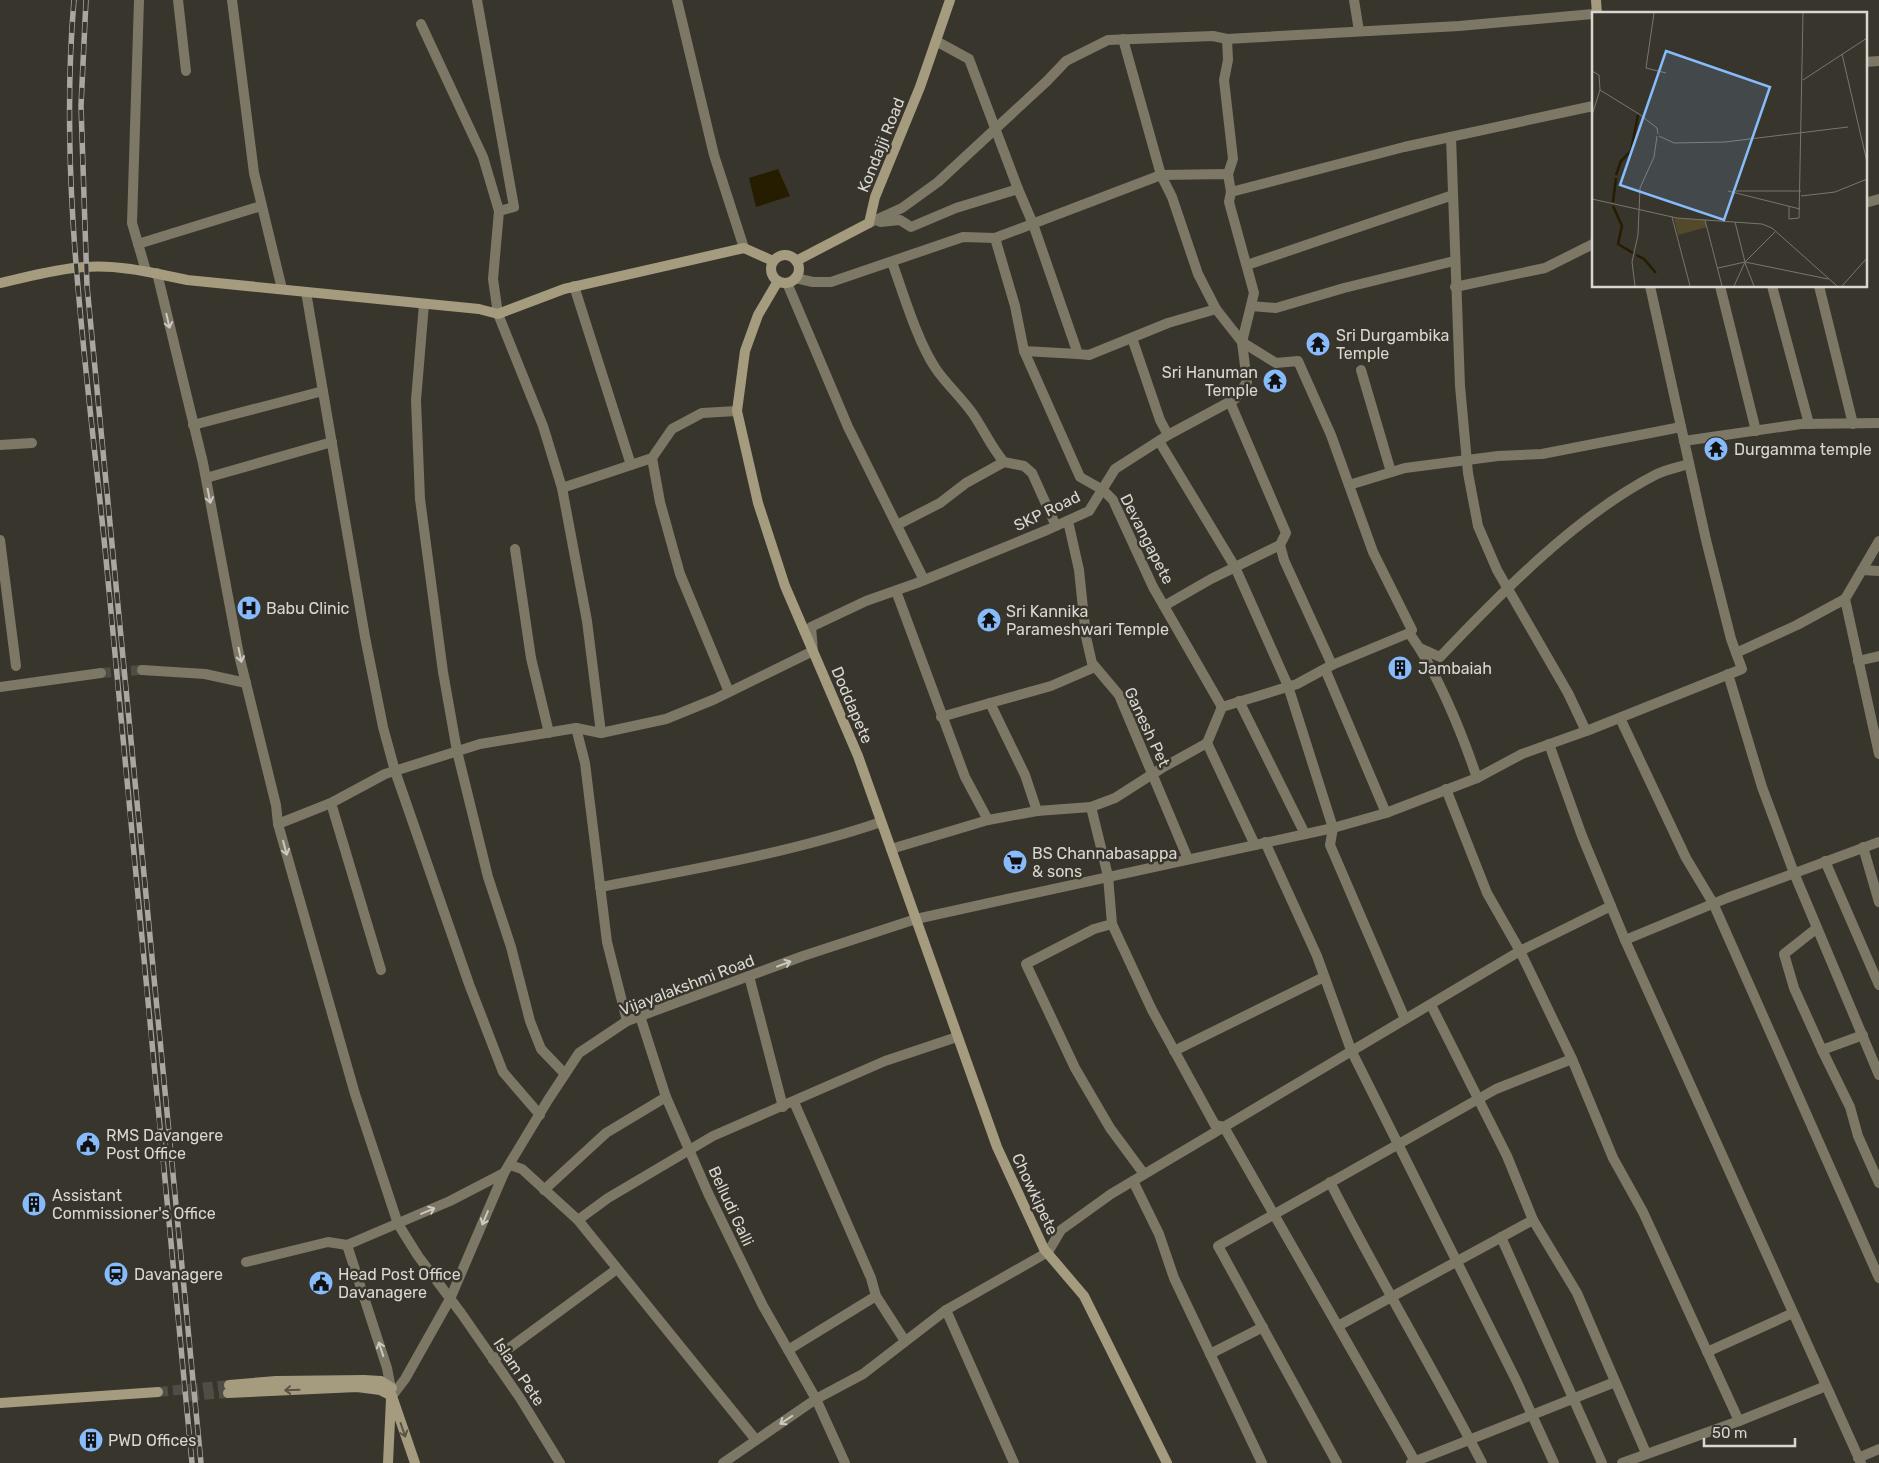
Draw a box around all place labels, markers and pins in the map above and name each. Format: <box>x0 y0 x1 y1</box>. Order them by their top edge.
place label: Sri Durgambika Temple <box>1336 326 1449 363</box>
temple icon: Sri Durgambika Temple <box>1305 331 1331 357</box>
place label: Sri Hanuman Temple <box>1162 363 1258 400</box>
temple icon: Sri Hanuman Temple <box>1262 368 1288 394</box>
temple icon: Durgamma temple <box>1703 436 1729 462</box>
place label: Durgamma temple <box>1734 440 1872 459</box>
hospital icon: Babu Clinic <box>236 595 262 621</box>
place label: Babu Clinic <box>266 599 350 618</box>
place label: Sri Kannika Parameshwari Temple <box>1006 602 1169 639</box>
temple icon: Sri Kannika Parameshwari Temple <box>976 607 1002 633</box>
building icon: Jambaiah <box>1387 655 1413 681</box>
place label: Jambaiah <box>1418 659 1492 678</box>
place label: BS Channabasappa & sons <box>1032 844 1177 881</box>
supermarket icon: BS Channabasappa & sons <box>1002 849 1028 875</box>
place label: RMS Davangere Post Office <box>106 1126 223 1163</box>
public building icon: RMS Davangere Post Office <box>75 1131 101 1157</box>
place label: Assistant Commissioner's Office <box>52 1186 216 1223</box>
building icon: Assistant Commissioner's Office <box>21 1191 47 1217</box>
station icon: Davanagere <box>103 1261 129 1287</box>
place label: Davanagere <box>134 1265 223 1284</box>
place label: Head Post Office Davanagere <box>338 1265 461 1302</box>
public building icon: Head Post Office Davanagere <box>308 1270 334 1296</box>
building icon: PWD Offices <box>78 1427 104 1453</box>
place label: PWD Offices <box>108 1431 196 1450</box>

